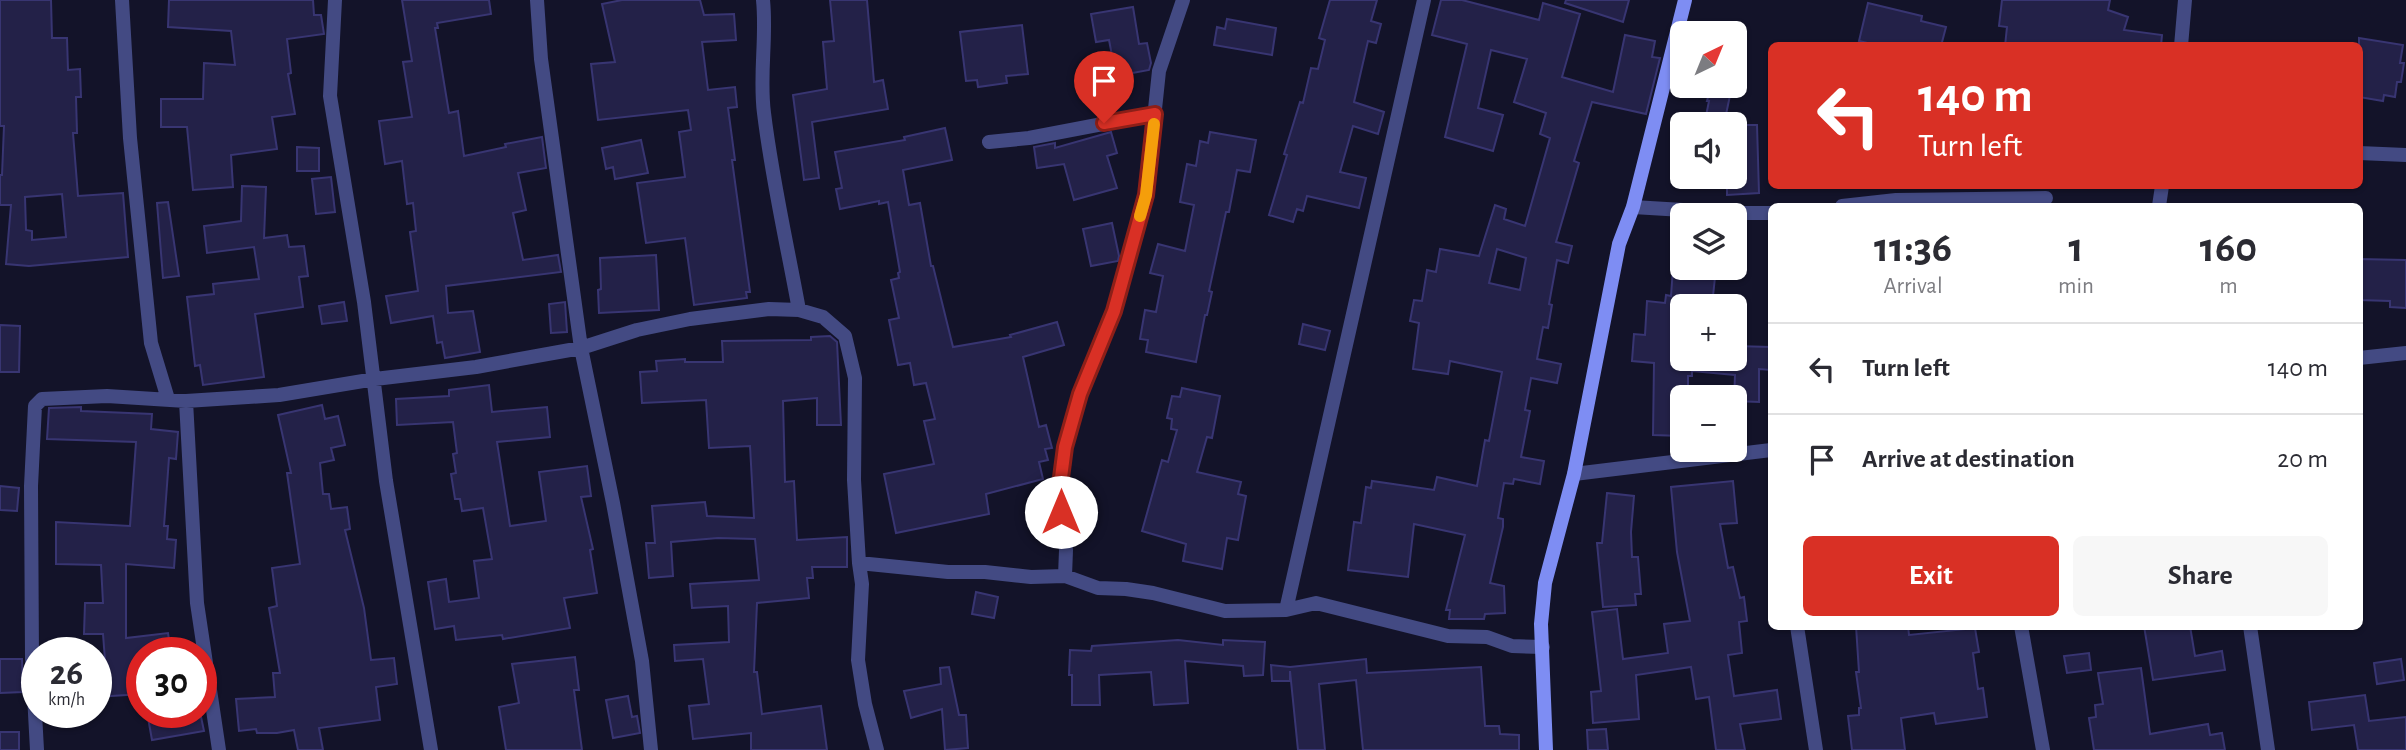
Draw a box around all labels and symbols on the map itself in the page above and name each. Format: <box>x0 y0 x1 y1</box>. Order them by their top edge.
north arrow <box>1670 21 1746 98</box>
pin <box>1074 51 1134 123</box>
position arrow <box>1024 475 1098 549</box>
speed limit sign: 30 <box>126 637 217 728</box>

